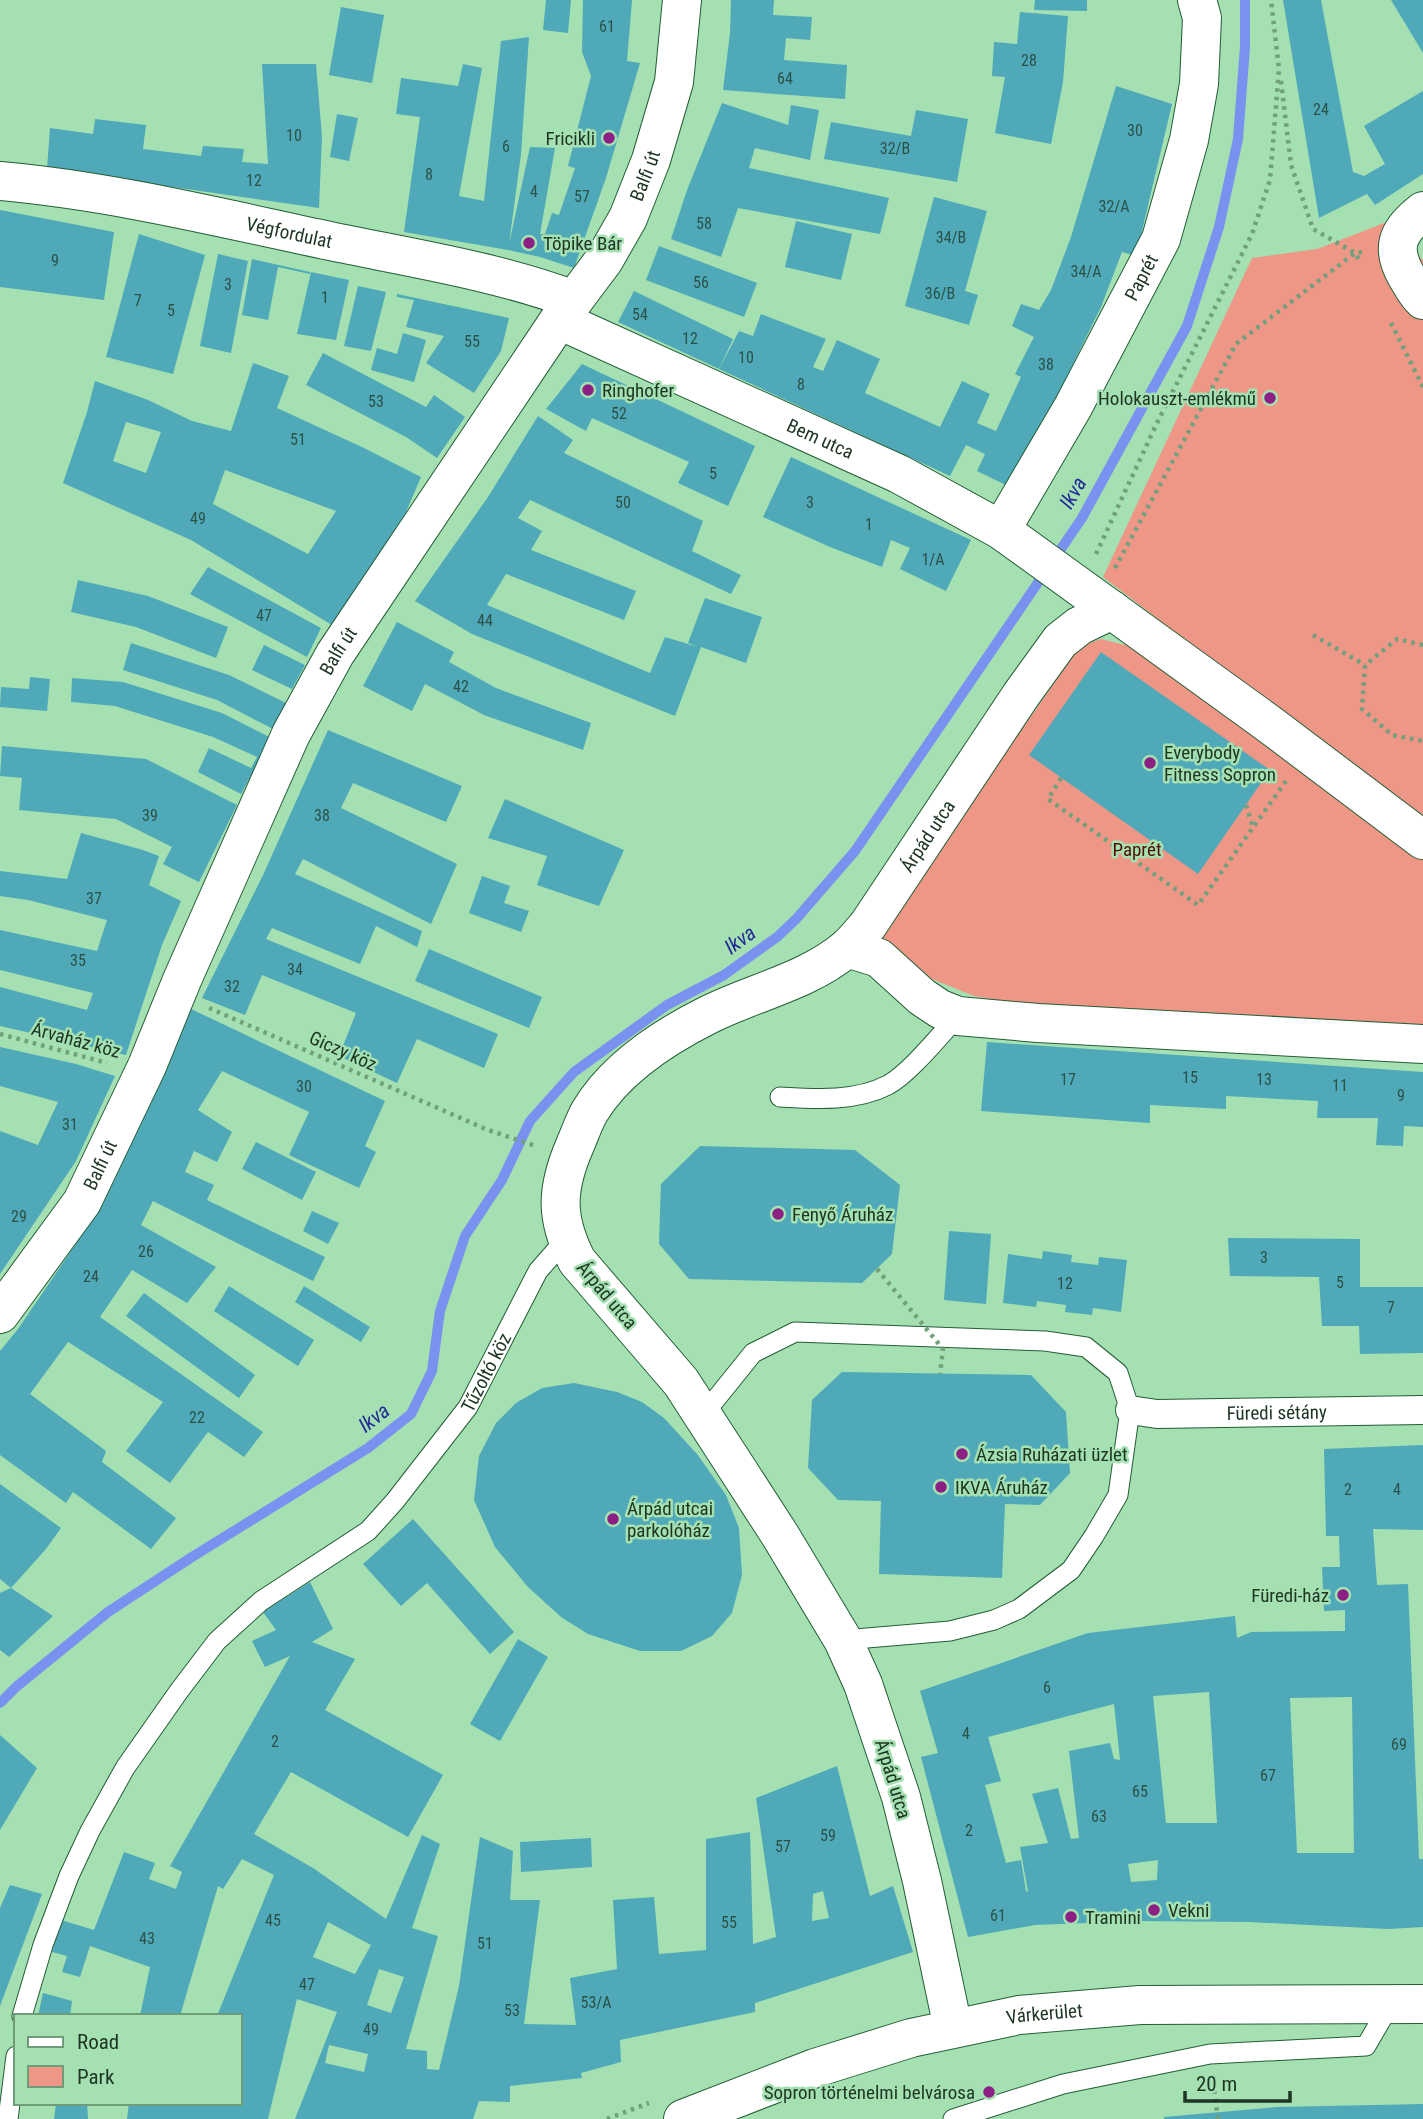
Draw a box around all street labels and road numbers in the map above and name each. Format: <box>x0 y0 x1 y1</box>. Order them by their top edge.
street label: Balfi út <box>625 148 665 204</box>
street label: Végfordulat <box>244 212 334 253</box>
street label: Paprét <box>1119 250 1163 304</box>
street label: Bem utca <box>784 413 857 463</box>
street label: Balfi út <box>314 622 361 679</box>
street label: Árpád utca <box>895 795 960 876</box>
street label: Árvaház köz <box>29 1017 123 1063</box>
street label: Giczy köz <box>306 1026 380 1076</box>
street label: Balfi út <box>78 1136 121 1193</box>
street label: Árpád utca <box>572 1256 642 1334</box>
street label: Tűzoltó köz <box>456 1329 516 1416</box>
street label: Füredi sétány <box>1226 1400 1327 1424</box>
street label: Árpád utca <box>870 1737 916 1821</box>
street label: Várkerület <box>1004 1998 1083 2029</box>

